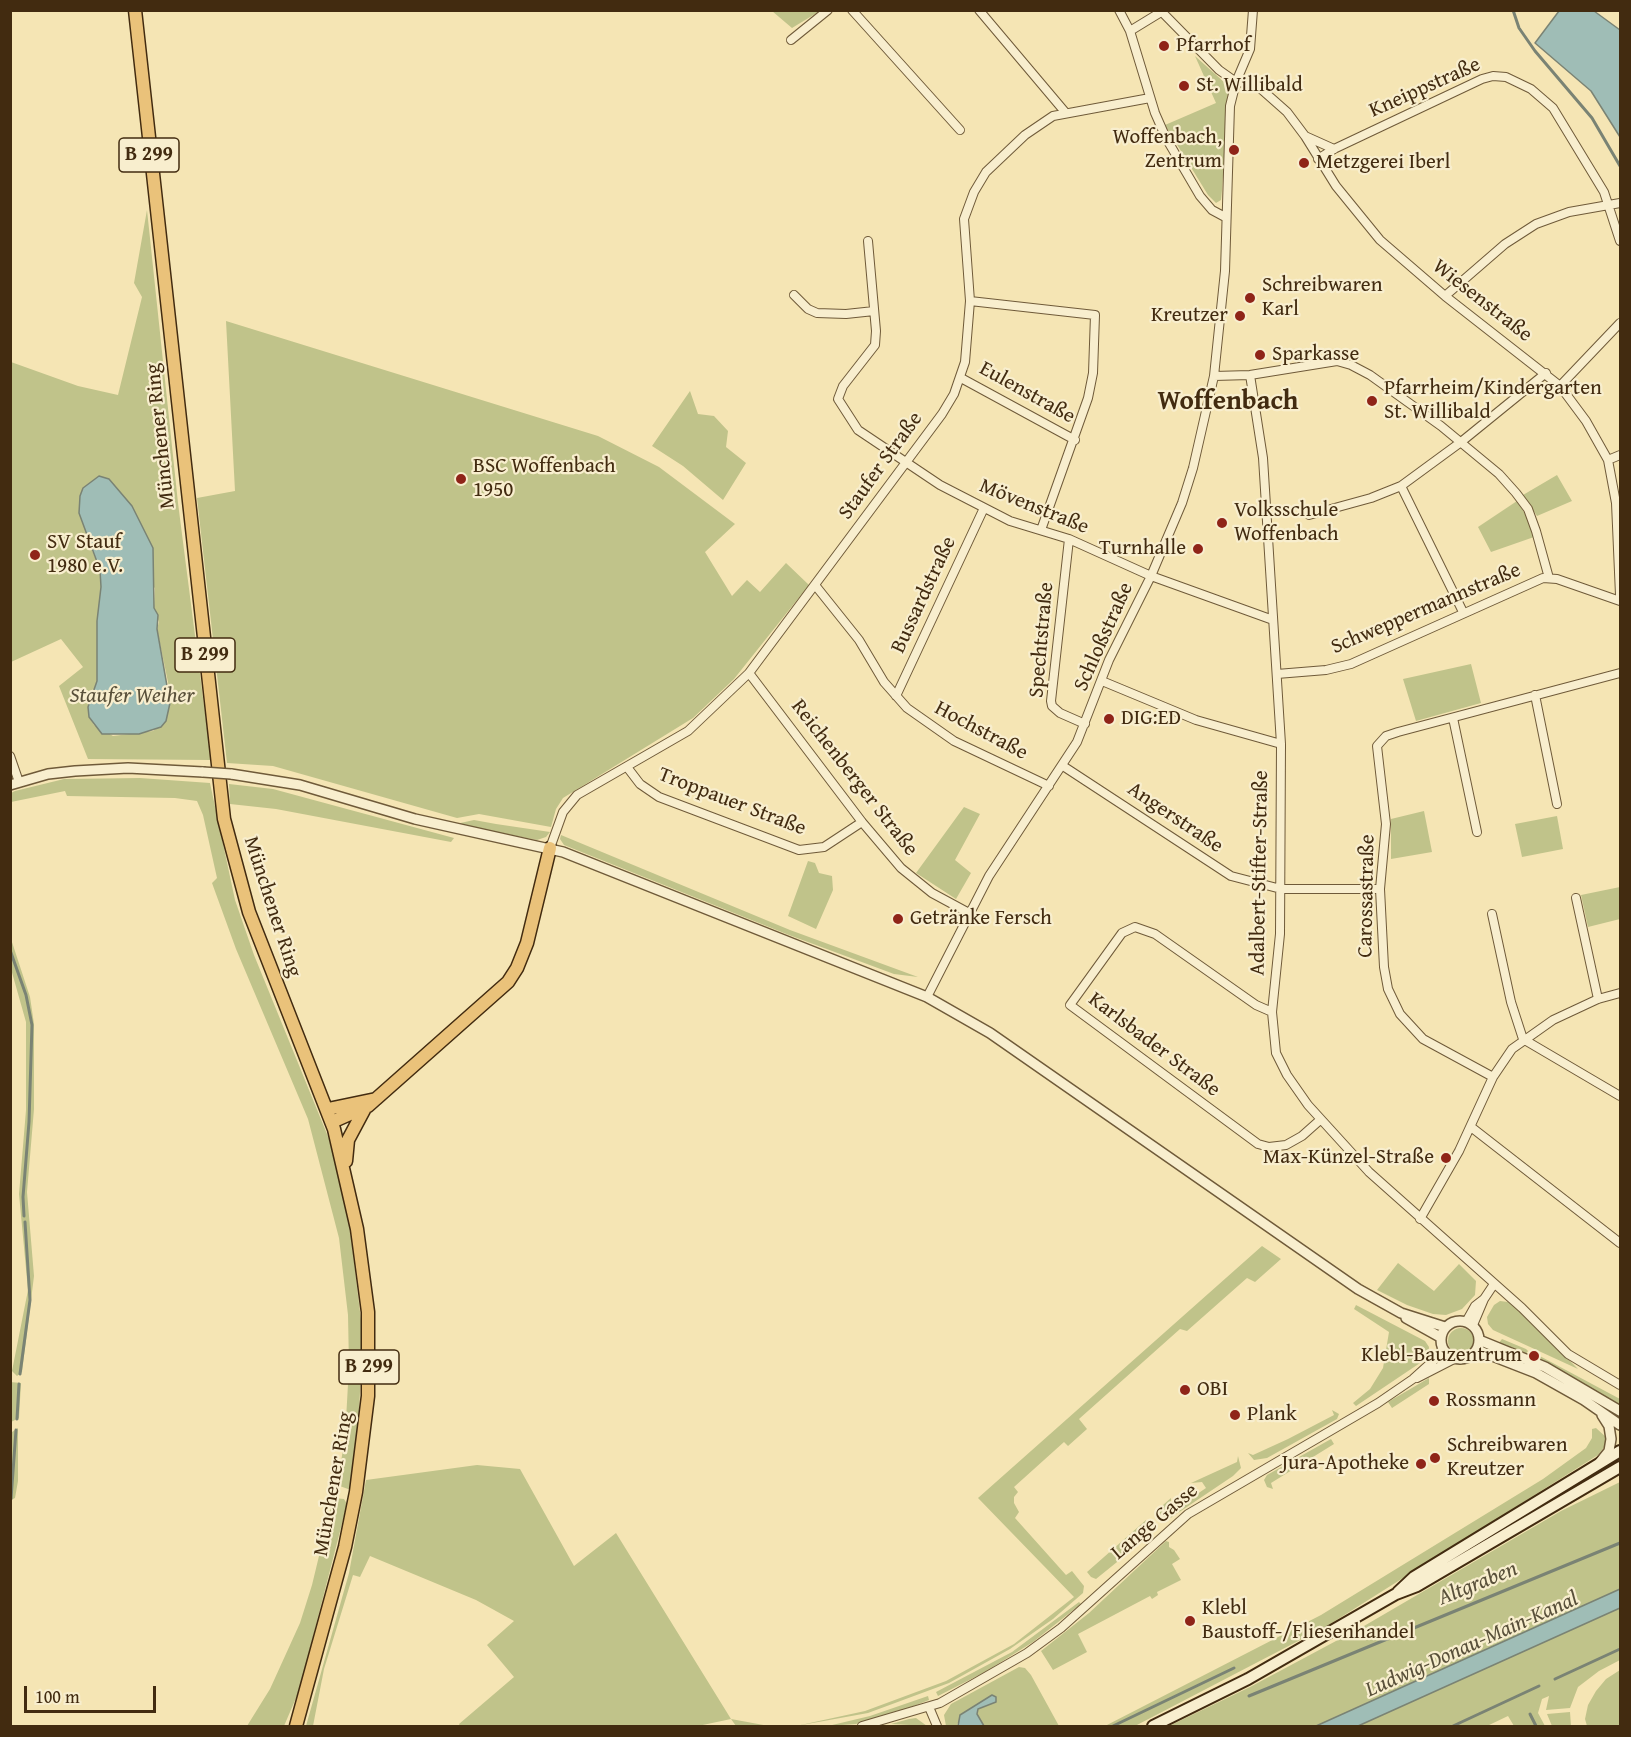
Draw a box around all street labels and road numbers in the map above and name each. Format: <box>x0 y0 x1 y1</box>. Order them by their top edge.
street label: Kneippstraße <box>1366 52 1484 124</box>
road number: B 299 <box>119 138 179 172</box>
street label: Wiesenstraße <box>1427 254 1537 348</box>
street label: Eulenstraße <box>975 356 1079 430</box>
street label: Münchener Ring <box>141 362 181 510</box>
street label: Staufer Straße <box>833 407 929 525</box>
street label: Mövenstraße <box>976 474 1092 540</box>
street label: Bussardstraße <box>886 533 962 657</box>
street label: Schweppermannstraße <box>1327 558 1525 660</box>
street label: Schloßstraße <box>1069 579 1139 695</box>
street label: Spechtstraße <box>1024 581 1060 699</box>
road number: B 299 <box>175 638 235 672</box>
street label: Reichenberger Straße <box>785 695 923 861</box>
street label: Hochstraße <box>930 696 1032 766</box>
street label: Troppauer Straße <box>655 762 809 842</box>
street label: Adalbert-Stifter-Straße <box>1246 770 1274 976</box>
street label: Angerstraße <box>1122 777 1228 859</box>
street label: Münchener Ring <box>237 834 307 980</box>
street label: Carossastraße <box>1353 834 1381 958</box>
street label: Karlsbader Straße <box>1083 987 1225 1103</box>
road number: B 299 <box>339 1350 399 1384</box>
street label: Münchener Ring <box>309 1410 359 1558</box>
street label: Lange Gasse <box>1106 1478 1204 1566</box>

